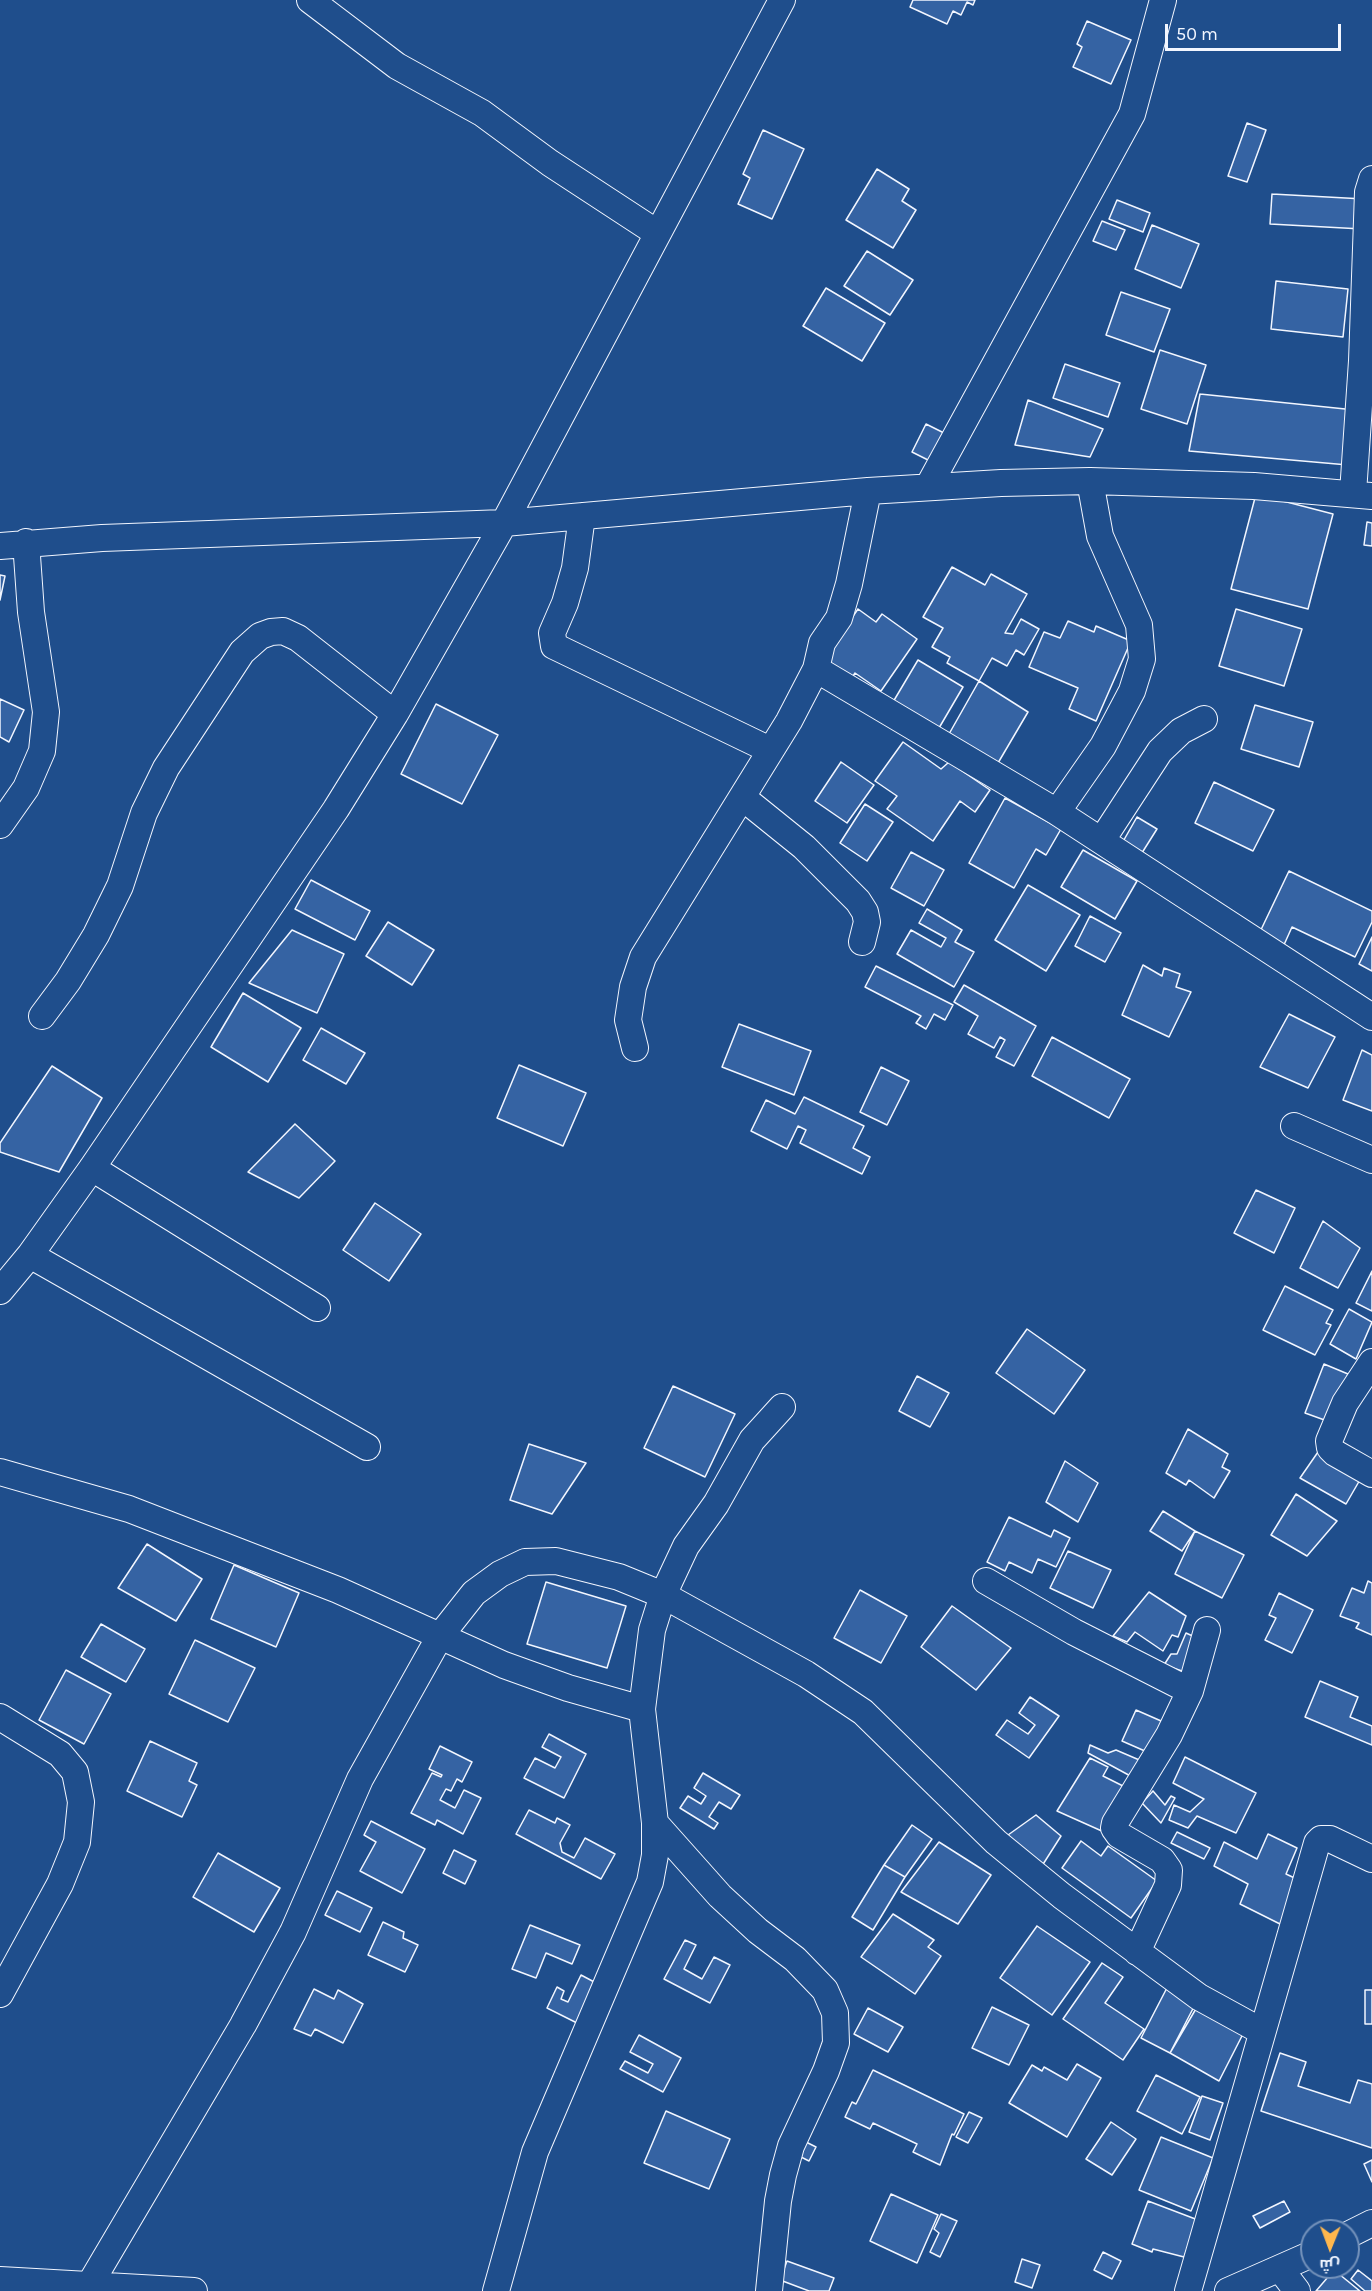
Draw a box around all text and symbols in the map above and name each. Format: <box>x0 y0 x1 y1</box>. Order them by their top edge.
scale bar <box>1168 12 1344 50</box>
text: 50 m <box>1176 23 1218 45</box>
north arrow <box>1300 2219 1360 2279</box>
text: ش <box>1319 2256 1340 2275</box>

